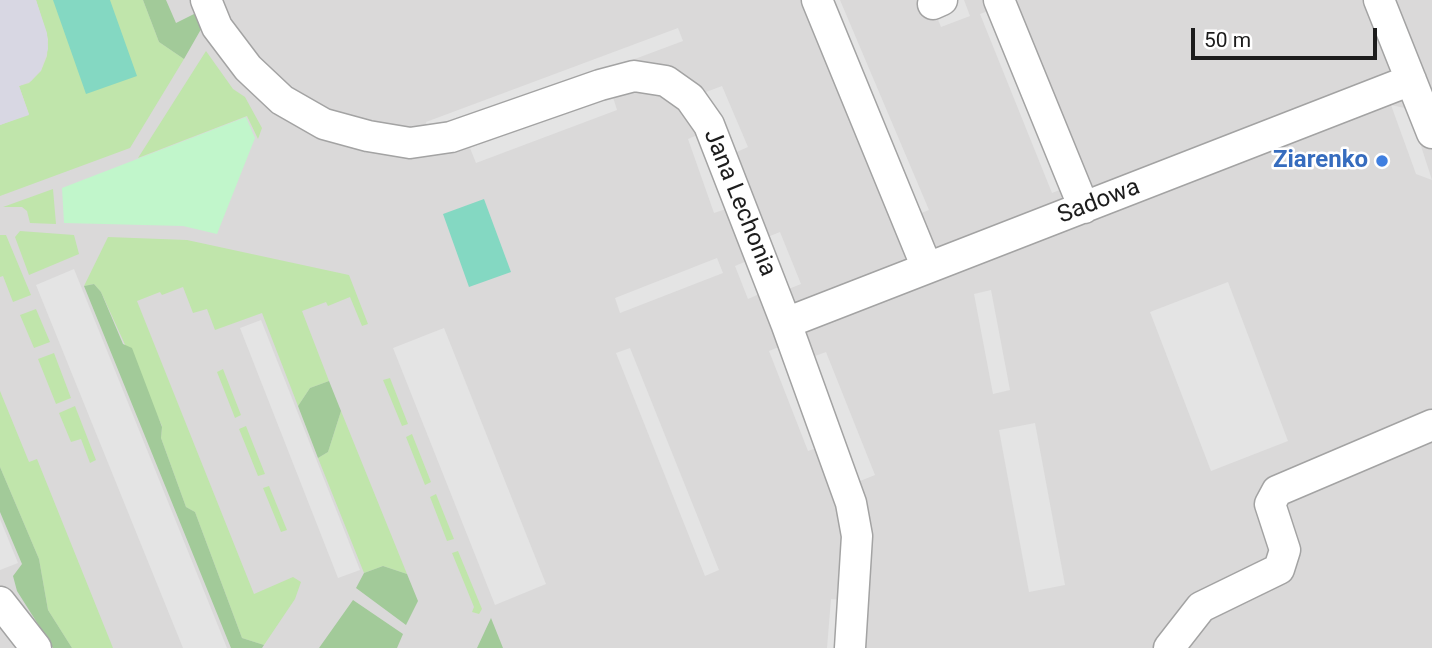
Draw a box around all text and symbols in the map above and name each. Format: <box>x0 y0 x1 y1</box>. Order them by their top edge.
scale bar <box>1194 14 1380 58</box>
text: 50 m <box>1204 28 1251 52</box>
street label: Jana Lechonia <box>696 125 782 281</box>
place label: Ziarenko <box>1273 147 1368 175</box>
marker: Ziarenko <box>1374 153 1390 169</box>
street label: Sadowa <box>1054 173 1144 231</box>

